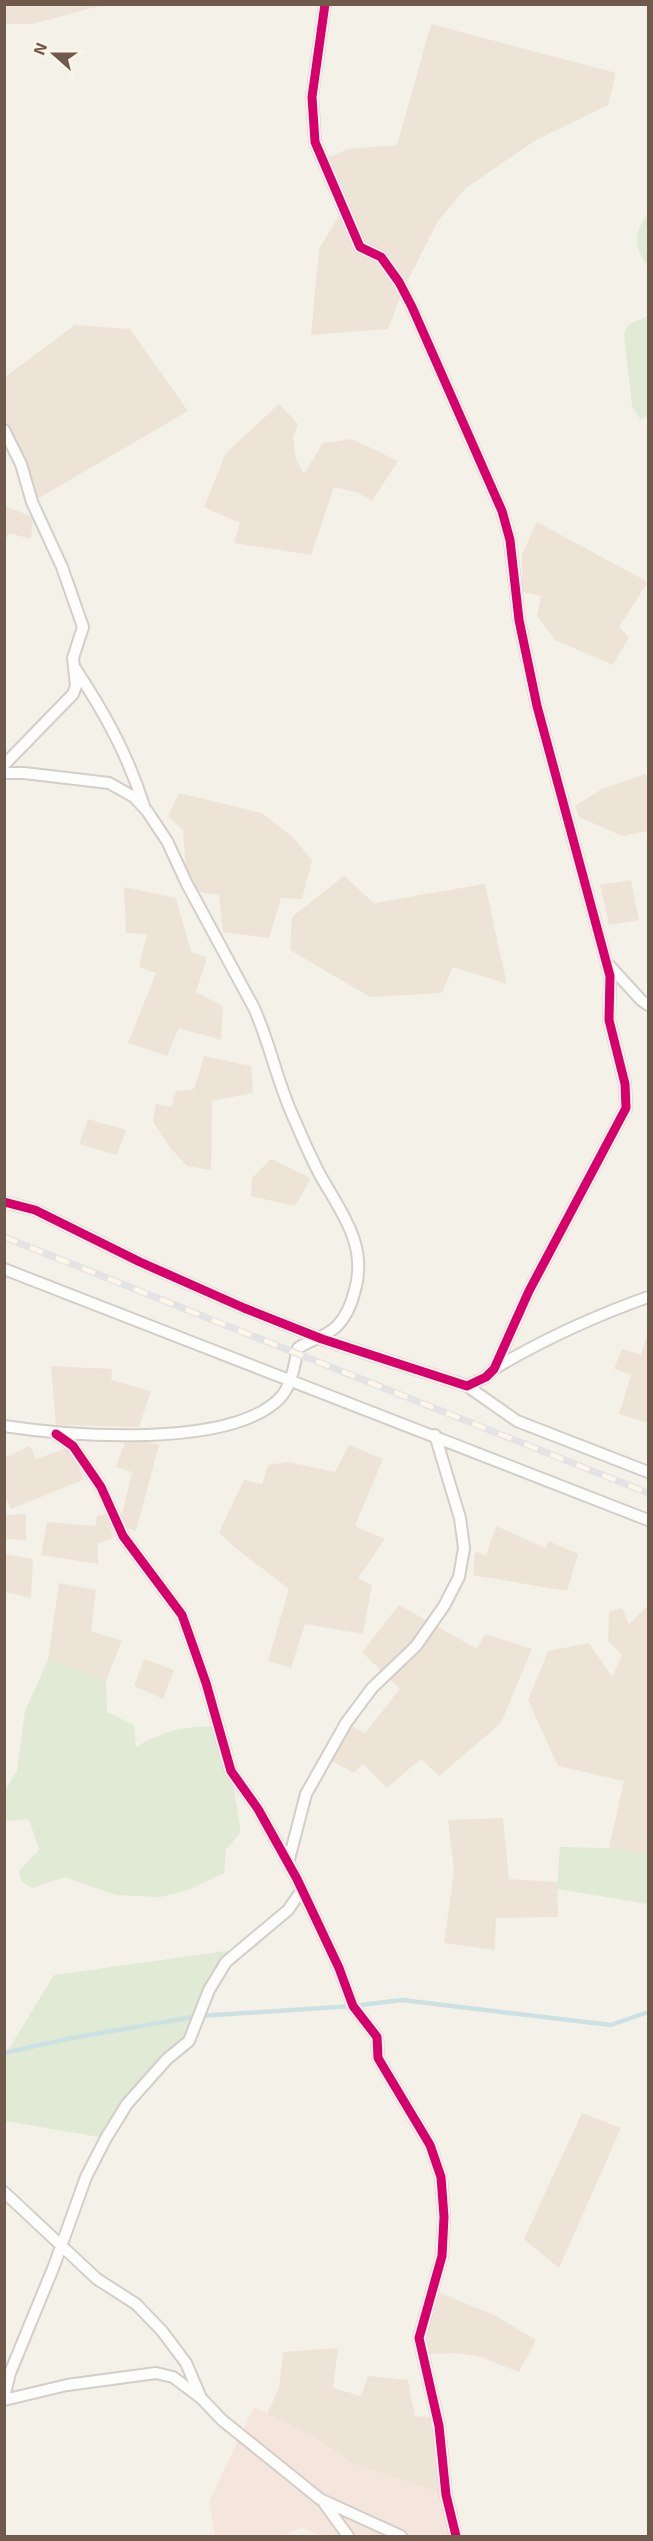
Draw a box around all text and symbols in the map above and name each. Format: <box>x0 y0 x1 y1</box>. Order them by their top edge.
north arrow <box>24 24 84 84</box>
text: N <box>29 40 50 57</box>

